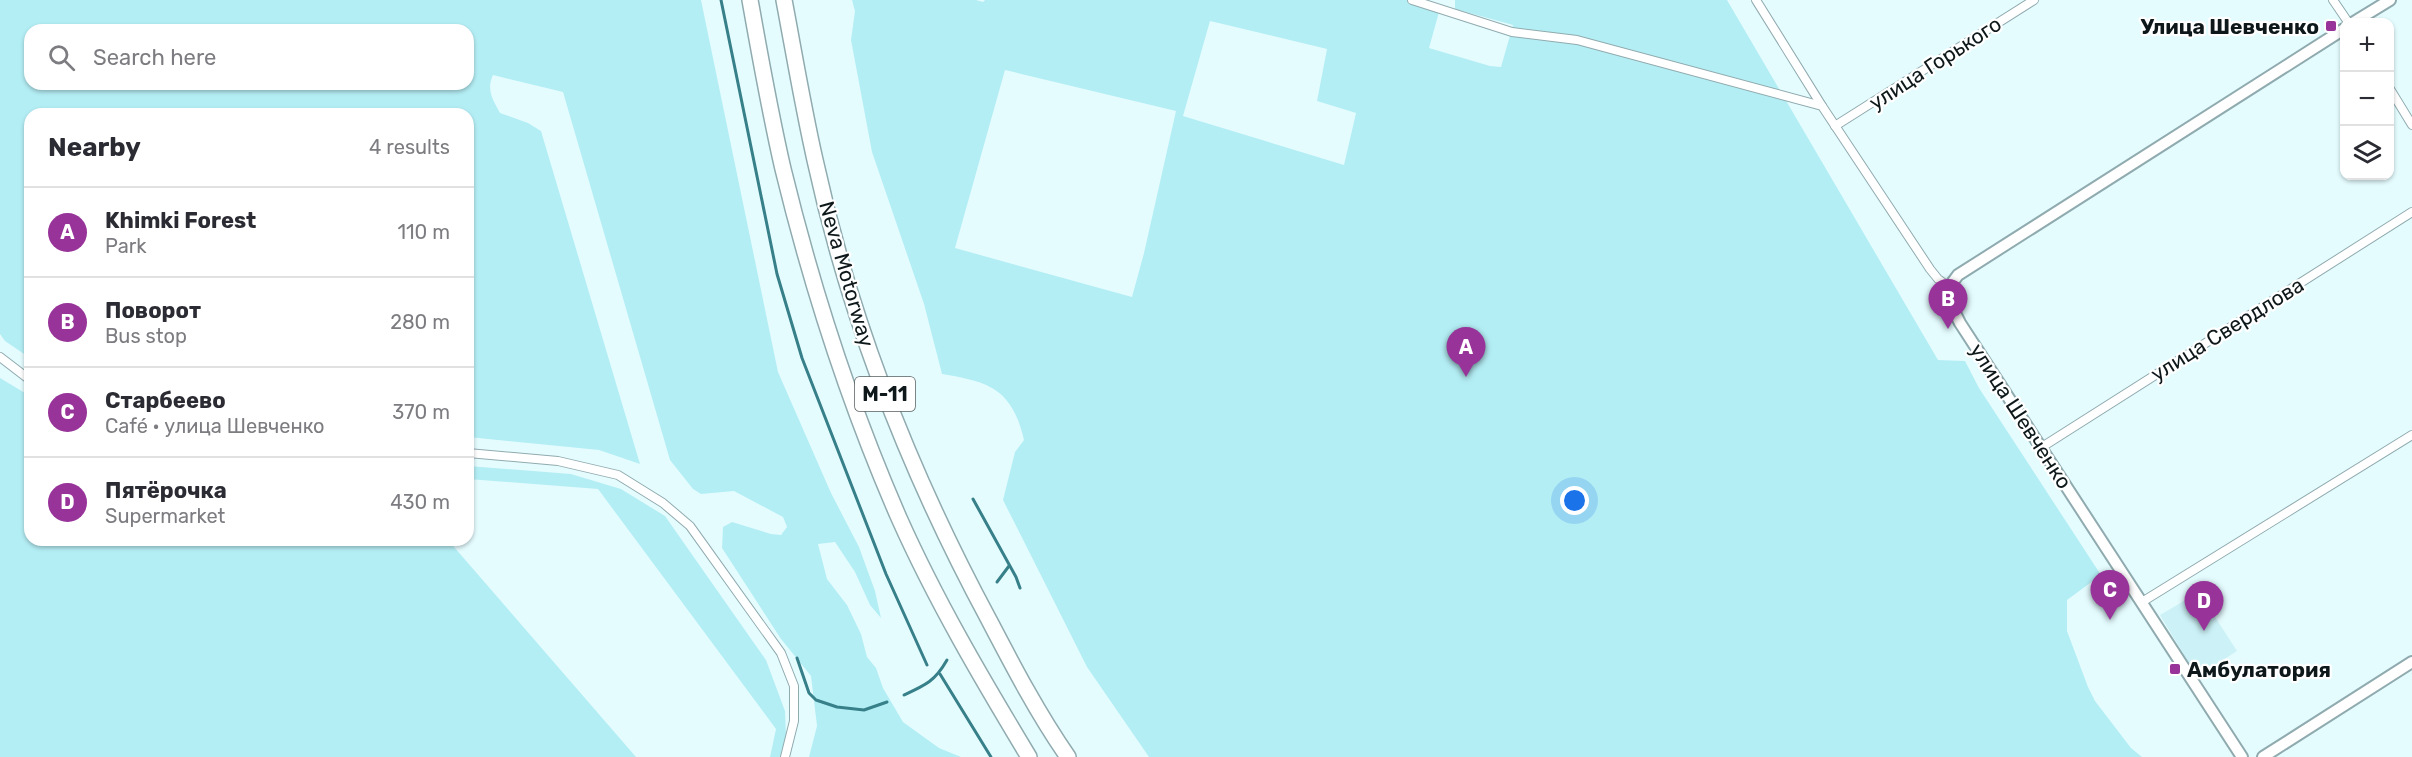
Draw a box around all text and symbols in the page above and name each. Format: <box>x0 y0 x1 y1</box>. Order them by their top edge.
street label: улица Горького <box>1864 11 2006 115</box>
place label: Улица Шевченко <box>2140 14 2319 39</box>
map controls <box>2340 18 2394 180</box>
button: + <box>2340 18 2394 72</box>
marker: Улица Шевченко <box>2324 19 2338 33</box>
search box <box>24 24 474 90</box>
icon: search <box>45 41 78 74</box>
text: Search here <box>93 44 216 71</box>
button: − <box>2340 72 2394 126</box>
button: layers <box>2340 126 2394 180</box>
text: Nearby <box>48 132 141 163</box>
text: 4 results <box>369 135 450 159</box>
street label: Neva Motorway <box>814 198 880 350</box>
text: Khimki Forest <box>105 207 256 234</box>
text: A <box>60 220 75 244</box>
text: 110 m <box>398 220 450 244</box>
text: Park <box>105 234 147 258</box>
street label: улица Свердлова <box>2146 272 2308 386</box>
pin: B <box>1928 280 1968 329</box>
text: Поворот <box>105 297 201 324</box>
text: B <box>60 310 75 334</box>
text: 280 m <box>390 310 450 334</box>
text: Bus stop <box>105 324 187 348</box>
pin: A <box>1446 328 1486 377</box>
street label: улица Шевченко <box>1965 339 2077 493</box>
road number: М-11 <box>855 377 915 411</box>
text: Старбеево <box>105 387 226 414</box>
text: C <box>60 400 75 424</box>
text: 370 m <box>392 400 450 424</box>
text: Café · улица Шевченко <box>105 414 324 438</box>
text: Пятёрочка <box>105 477 227 504</box>
your location <box>1560 486 1589 515</box>
text: D <box>60 490 75 514</box>
text: 430 m <box>390 490 450 514</box>
text: Supermarket <box>105 504 225 528</box>
pin: C <box>2090 570 2130 620</box>
pin: D <box>2184 582 2224 631</box>
place label: Амбулатория <box>2187 657 2331 682</box>
marker: Амбулатория <box>2168 662 2182 676</box>

